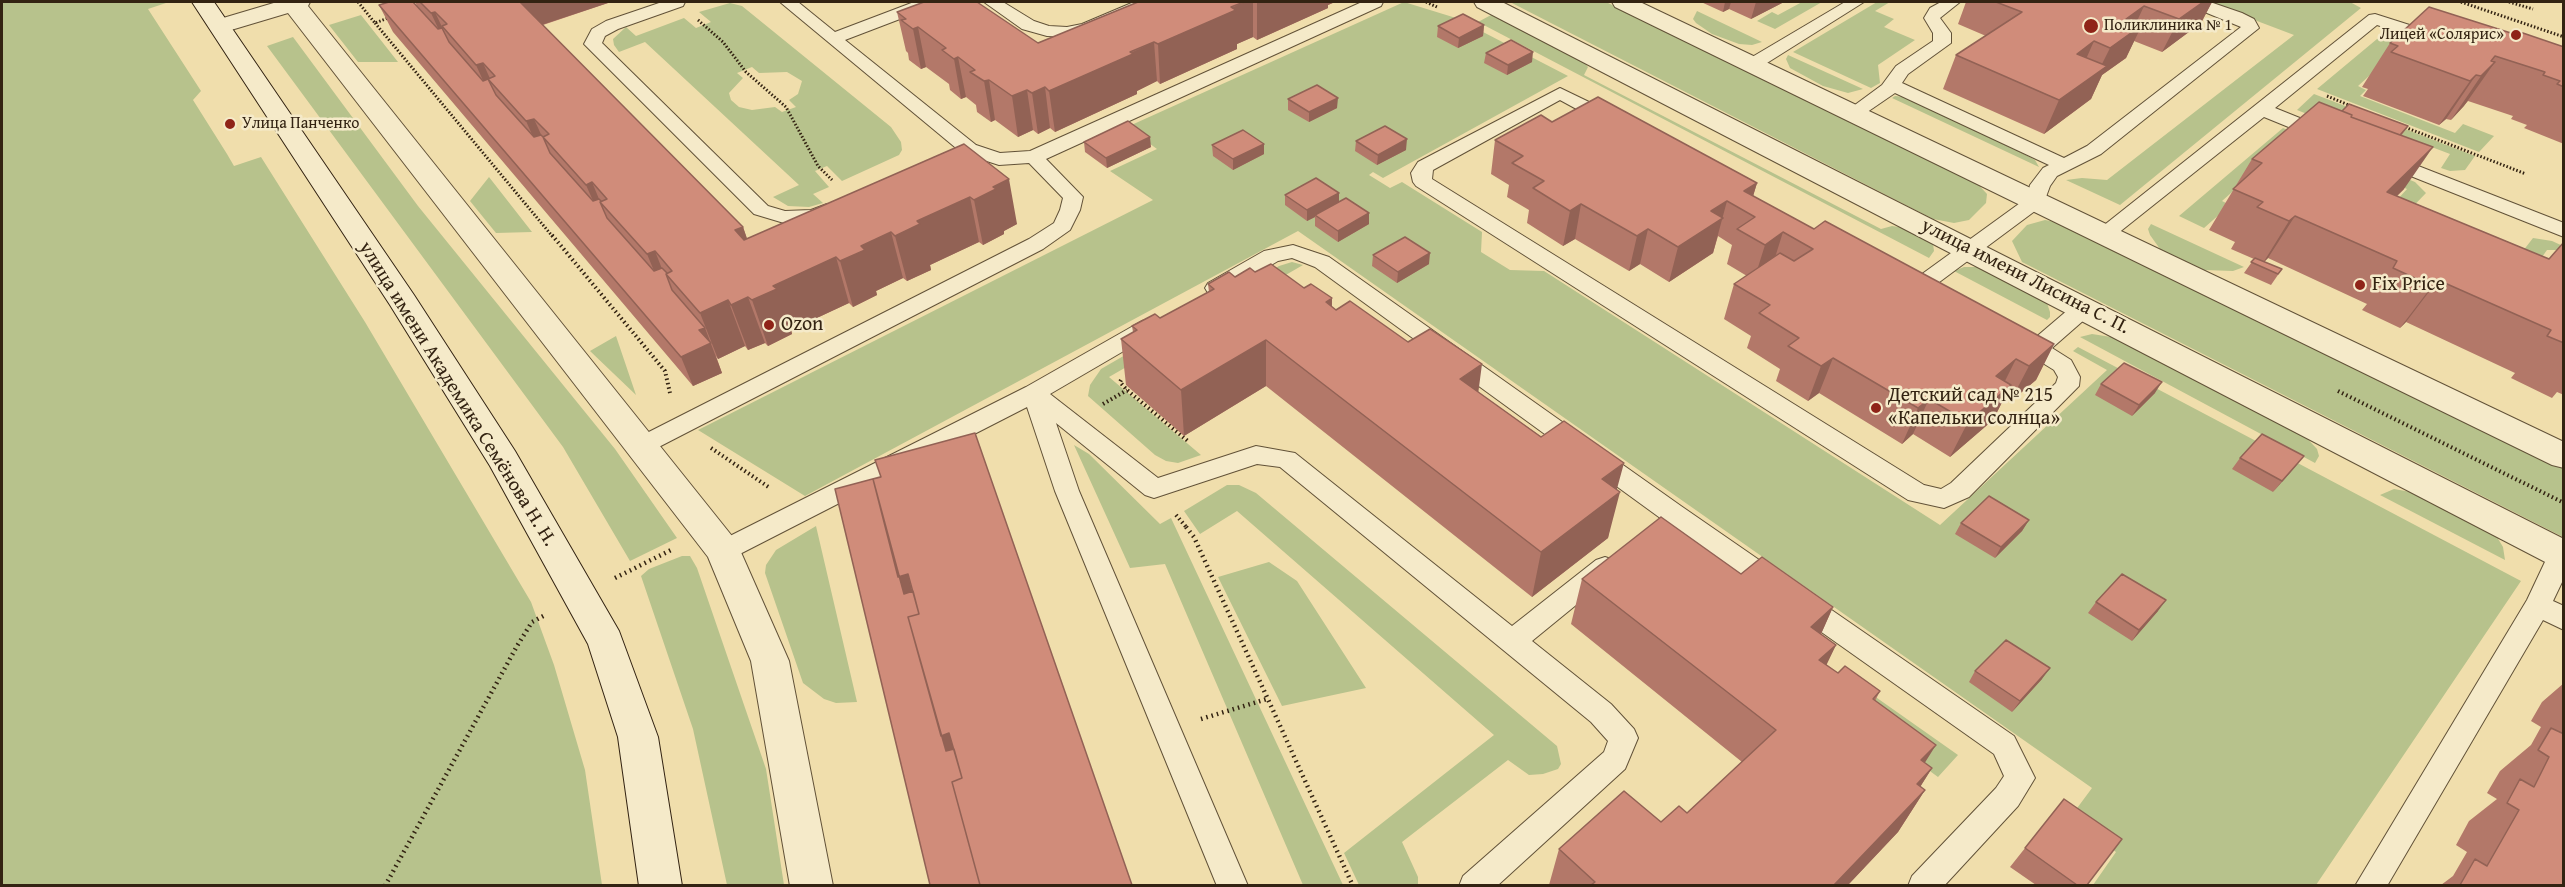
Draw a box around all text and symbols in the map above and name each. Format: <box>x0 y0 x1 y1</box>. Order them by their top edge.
place label: Поликлиника № 1 <box>2104 16 2232 36</box>
marker: Поликлиника № 1 <box>2082 17 2100 35</box>
place label: Лицей «Солярис» <box>2380 25 2504 45</box>
marker: Лицей «Солярис» <box>2509 28 2523 42</box>
place label: Улица Панченко <box>242 114 359 134</box>
marker: Улица Панченко <box>223 117 237 131</box>
street label: улица имени Лисина С. П. <box>1917 214 2133 340</box>
street label: улица имени Академика Семёнова Н. Н. <box>353 237 561 551</box>
place label: Fix Price <box>2372 273 2445 297</box>
marker: Fix Price <box>2353 278 2367 292</box>
place label: Ozon <box>781 313 823 337</box>
marker: Ozon <box>762 318 776 332</box>
place label: Детский сад № 215 «Капельки солнца» <box>1888 384 2060 431</box>
marker: Детский сад № 215 «Капельки солнца» <box>1869 401 1883 415</box>

